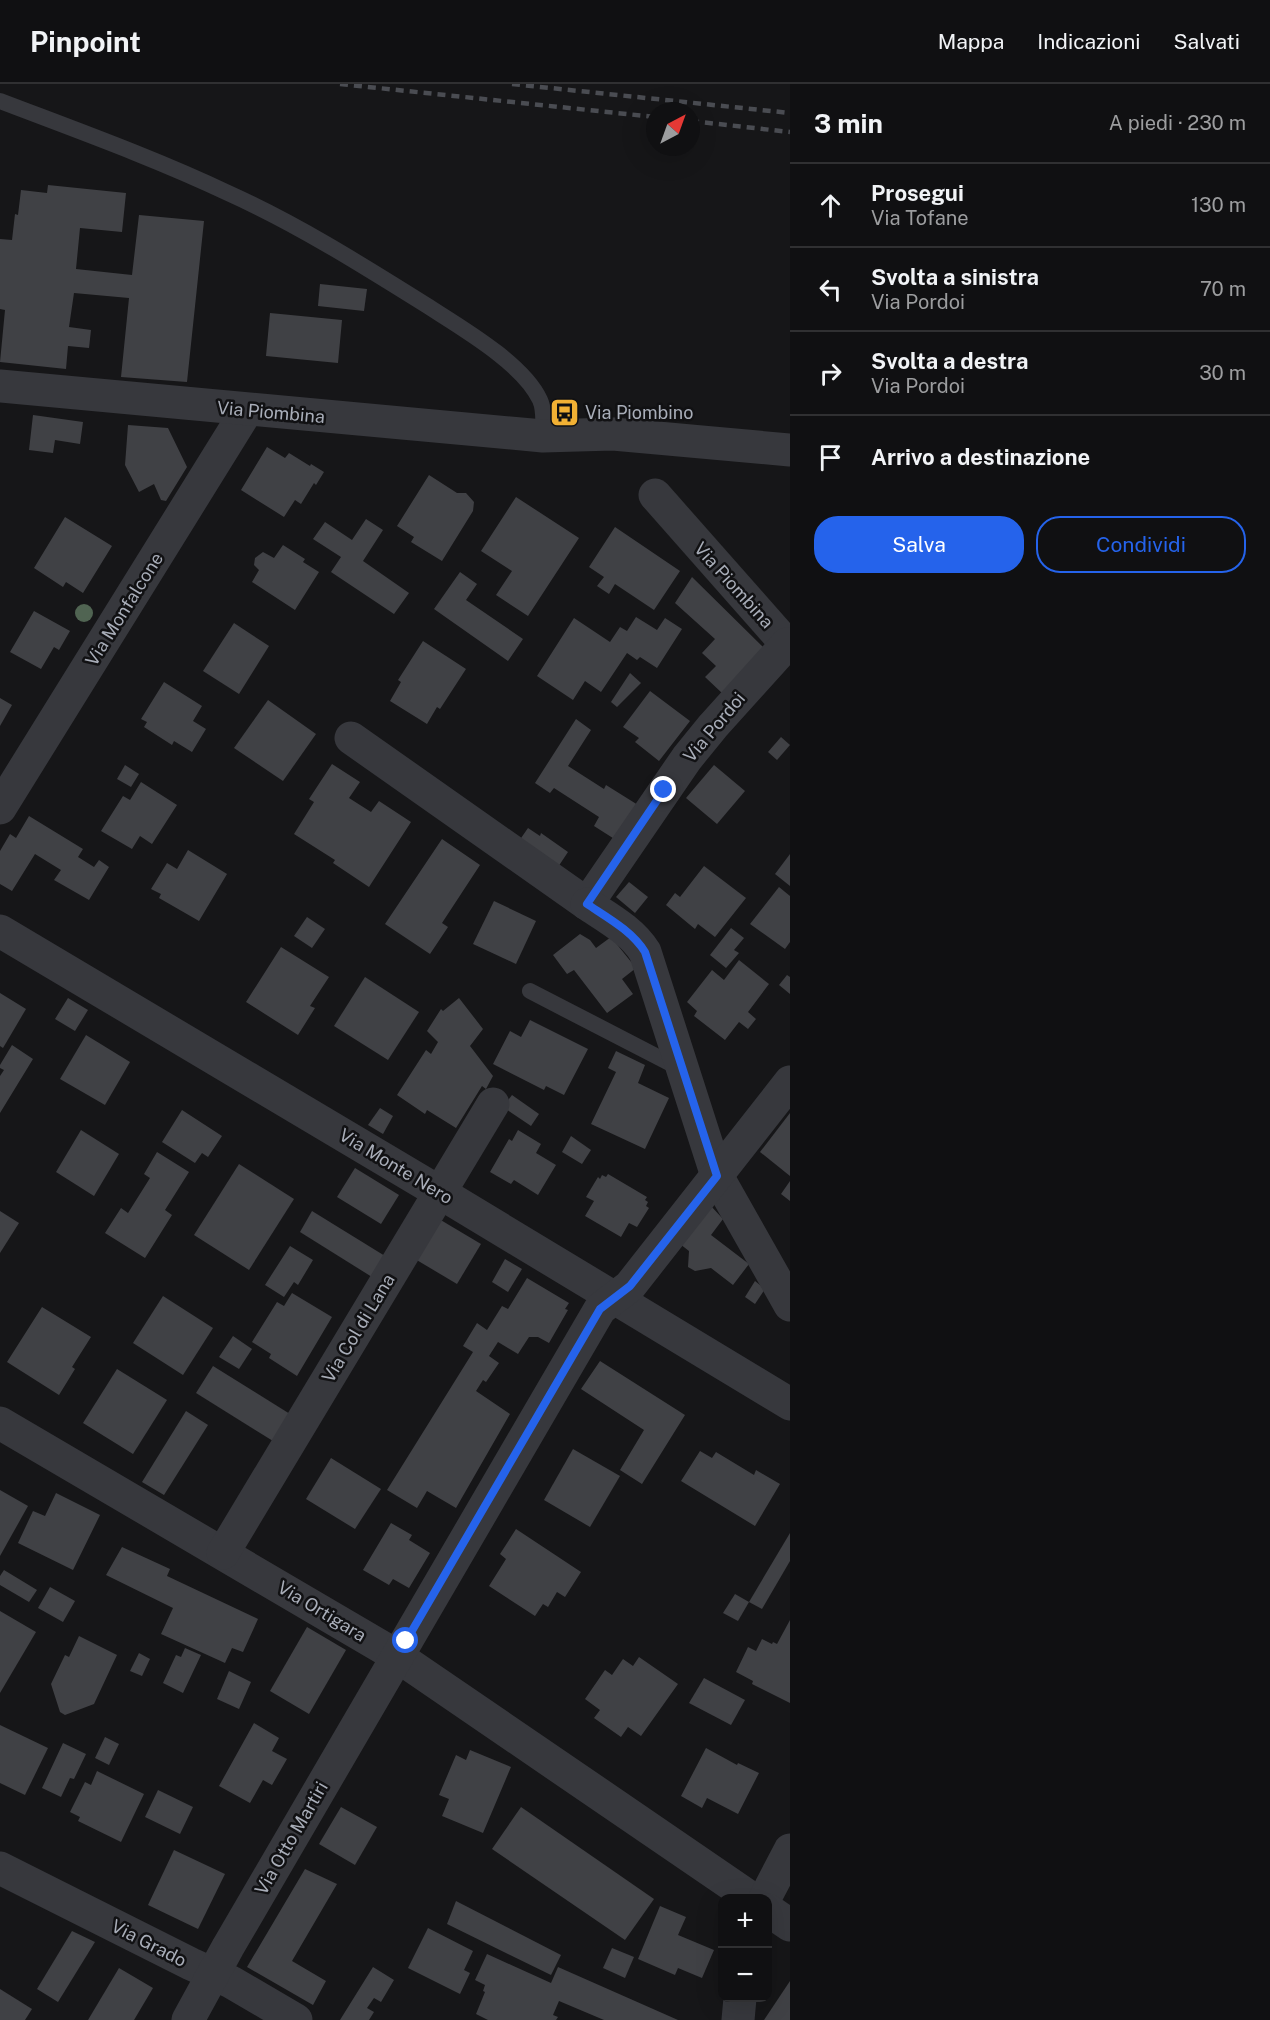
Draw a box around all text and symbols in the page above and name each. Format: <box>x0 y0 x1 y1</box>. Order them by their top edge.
text: Pinpoint <box>30 25 141 58</box>
text: Mappa <box>938 29 1004 54</box>
text: Indicazioni <box>1037 29 1141 54</box>
text: Salvati <box>1174 29 1240 54</box>
north arrow <box>646 102 700 156</box>
text: 3 min <box>814 108 883 139</box>
text: A piedi · 230 m <box>1109 111 1246 135</box>
text: Prosegui <box>871 180 964 206</box>
icon: ahead <box>814 189 847 222</box>
text: 130 m <box>1191 193 1246 217</box>
text: Via Tofane <box>871 206 969 230</box>
text: Svolta a sinistra <box>871 264 1039 290</box>
icon: left <box>814 273 847 306</box>
text: 70 m <box>1200 277 1246 301</box>
text: Via Pordoi <box>871 290 965 314</box>
text: Svolta a destra <box>871 348 1028 374</box>
icon: right <box>814 357 847 390</box>
text: 30 m <box>1199 361 1246 385</box>
text: Via Pordoi <box>871 374 965 398</box>
bus stop icon: Via Piombino <box>548 396 580 428</box>
street label: Via Piombina <box>216 397 326 427</box>
place label: Via Piombino <box>585 402 693 423</box>
icon: arrive <box>814 441 847 474</box>
text: Arrivo a destinazione <box>871 444 1090 470</box>
button: Salva <box>814 516 1024 573</box>
button: Condividi <box>1036 516 1246 573</box>
street label: Via Piombina <box>690 538 778 632</box>
street label: Via Monfalcone <box>81 548 167 670</box>
street label: Via Pordoi <box>679 688 749 766</box>
route end <box>650 776 676 802</box>
street label: Via Monte Nero <box>335 1124 457 1208</box>
street label: Via Col di Lana <box>317 1270 399 1386</box>
street label: Via Ortigara <box>274 1576 370 1646</box>
route start <box>392 1627 418 1653</box>
street label: Via Otto Martiri <box>250 1778 332 1898</box>
map controls <box>718 1894 772 2002</box>
button: + <box>718 1894 772 1948</box>
street label: Via Grado <box>108 1915 190 1971</box>
button: − <box>718 1948 772 2002</box>

